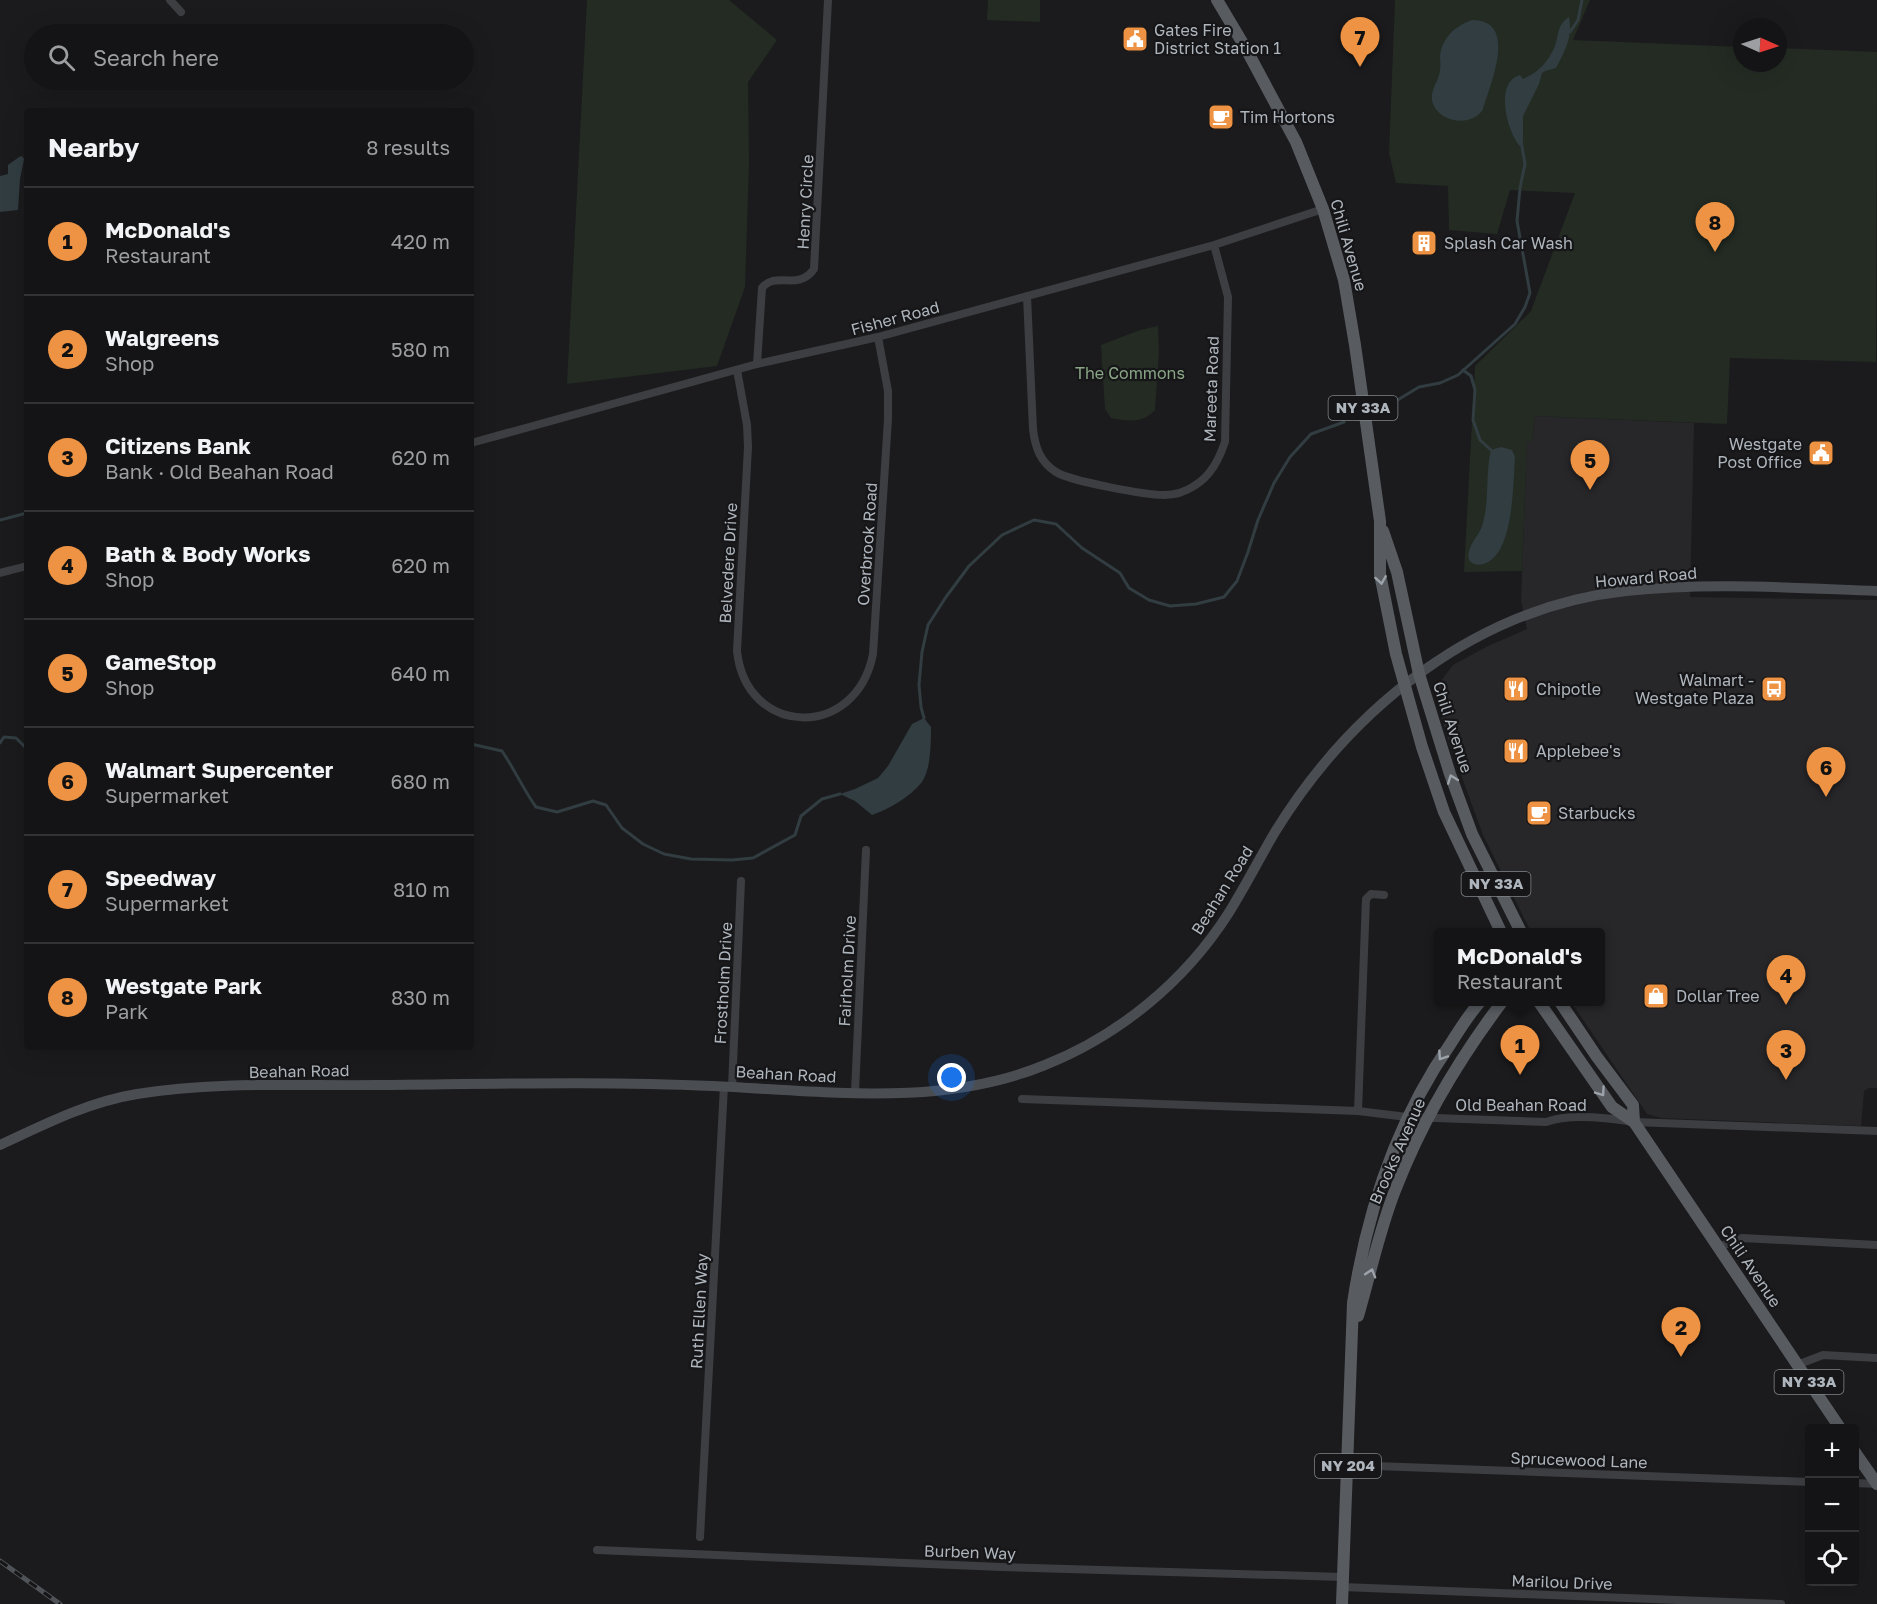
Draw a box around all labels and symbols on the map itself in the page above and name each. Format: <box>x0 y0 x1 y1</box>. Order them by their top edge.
pin: 7 <box>1340 17 1380 67</box>
north arrow <box>1733 18 1787 72</box>
place label: Gates Fire District Station 1 <box>1154 20 1281 58</box>
public building icon: Gates Fire District Station 1 <box>1120 24 1150 54</box>
cafe icon: Tim Hortons <box>1206 102 1236 132</box>
place label: Tim Hortons <box>1240 107 1335 127</box>
street label: Henry Circle <box>793 154 817 250</box>
street label: Chili Avenue <box>1326 197 1372 293</box>
pin: 8 <box>1696 202 1734 252</box>
building icon: Splash Car Wash <box>1409 228 1439 258</box>
place label: Splash Car Wash <box>1444 233 1573 253</box>
street label: Fisher Road <box>849 297 941 339</box>
street label: Mareeta Road <box>1199 336 1223 442</box>
park label: The Commons <box>1075 363 1185 383</box>
road number: NY 33A <box>1328 396 1398 420</box>
place label: Westgate Post Office <box>1717 434 1802 472</box>
public building icon: Westgate Post Office <box>1806 438 1836 468</box>
pin: 5 <box>1570 440 1610 490</box>
street label: Overbrook Road <box>853 482 881 606</box>
street label: Belvedere Drive <box>715 502 741 624</box>
street label: Howard Road <box>1594 563 1698 591</box>
one-way arrow <box>1375 575 1387 584</box>
place label: Walmart - Westgate Plaza <box>1635 670 1754 708</box>
restaurant icon: Chipotle <box>1501 674 1531 704</box>
bus stop icon: Walmart - Westgate Plaza <box>1759 674 1789 704</box>
street label: Chili Avenue <box>1429 679 1477 775</box>
place label: Chipotle <box>1536 679 1601 699</box>
restaurant icon: Applebee's <box>1501 736 1531 766</box>
place label: Applebee's <box>1536 741 1621 761</box>
pin: 6 <box>1806 748 1846 797</box>
one-way arrow <box>1447 774 1460 785</box>
cafe icon: Starbucks <box>1524 798 1554 828</box>
place label: Starbucks <box>1558 803 1635 823</box>
street label: Beahan Road <box>1187 842 1257 938</box>
road number: NY 33A <box>1462 872 1530 896</box>
street label: Fairholm Drive <box>834 915 860 1027</box>
street label: Frostholm Drive <box>710 921 736 1045</box>
pin: 4 <box>1766 956 1806 1005</box>
shop icon: Dollar Tree <box>1641 981 1671 1011</box>
place label: Dollar Tree <box>1676 986 1759 1006</box>
pin: 1 <box>1500 1026 1540 1075</box>
pin: 3 <box>1766 1030 1806 1080</box>
one-way arrow <box>1438 1049 1449 1060</box>
street label: Beahan Road <box>248 1060 350 1082</box>
street label: Beahan Road <box>735 1061 837 1087</box>
your location <box>937 1063 966 1092</box>
one-way arrow <box>1594 1085 1605 1096</box>
street label: Brooks Avenue <box>1365 1095 1429 1207</box>
street label: Old Beahan Road <box>1455 1095 1587 1115</box>
street label: Chili Avenue <box>1716 1221 1786 1311</box>
street label: Ruth Ellen Way <box>686 1253 712 1369</box>
one-way arrow <box>1364 1268 1376 1279</box>
pin: 2 <box>1662 1308 1700 1357</box>
road number: NY 33A <box>1774 1370 1844 1394</box>
street label: Sprucewood Lane <box>1510 1448 1648 1472</box>
road number: NY 204 <box>1315 1454 1381 1478</box>
street label: Burben Way <box>924 1540 1016 1564</box>
street label: Marilou Drive <box>1511 1570 1613 1594</box>

